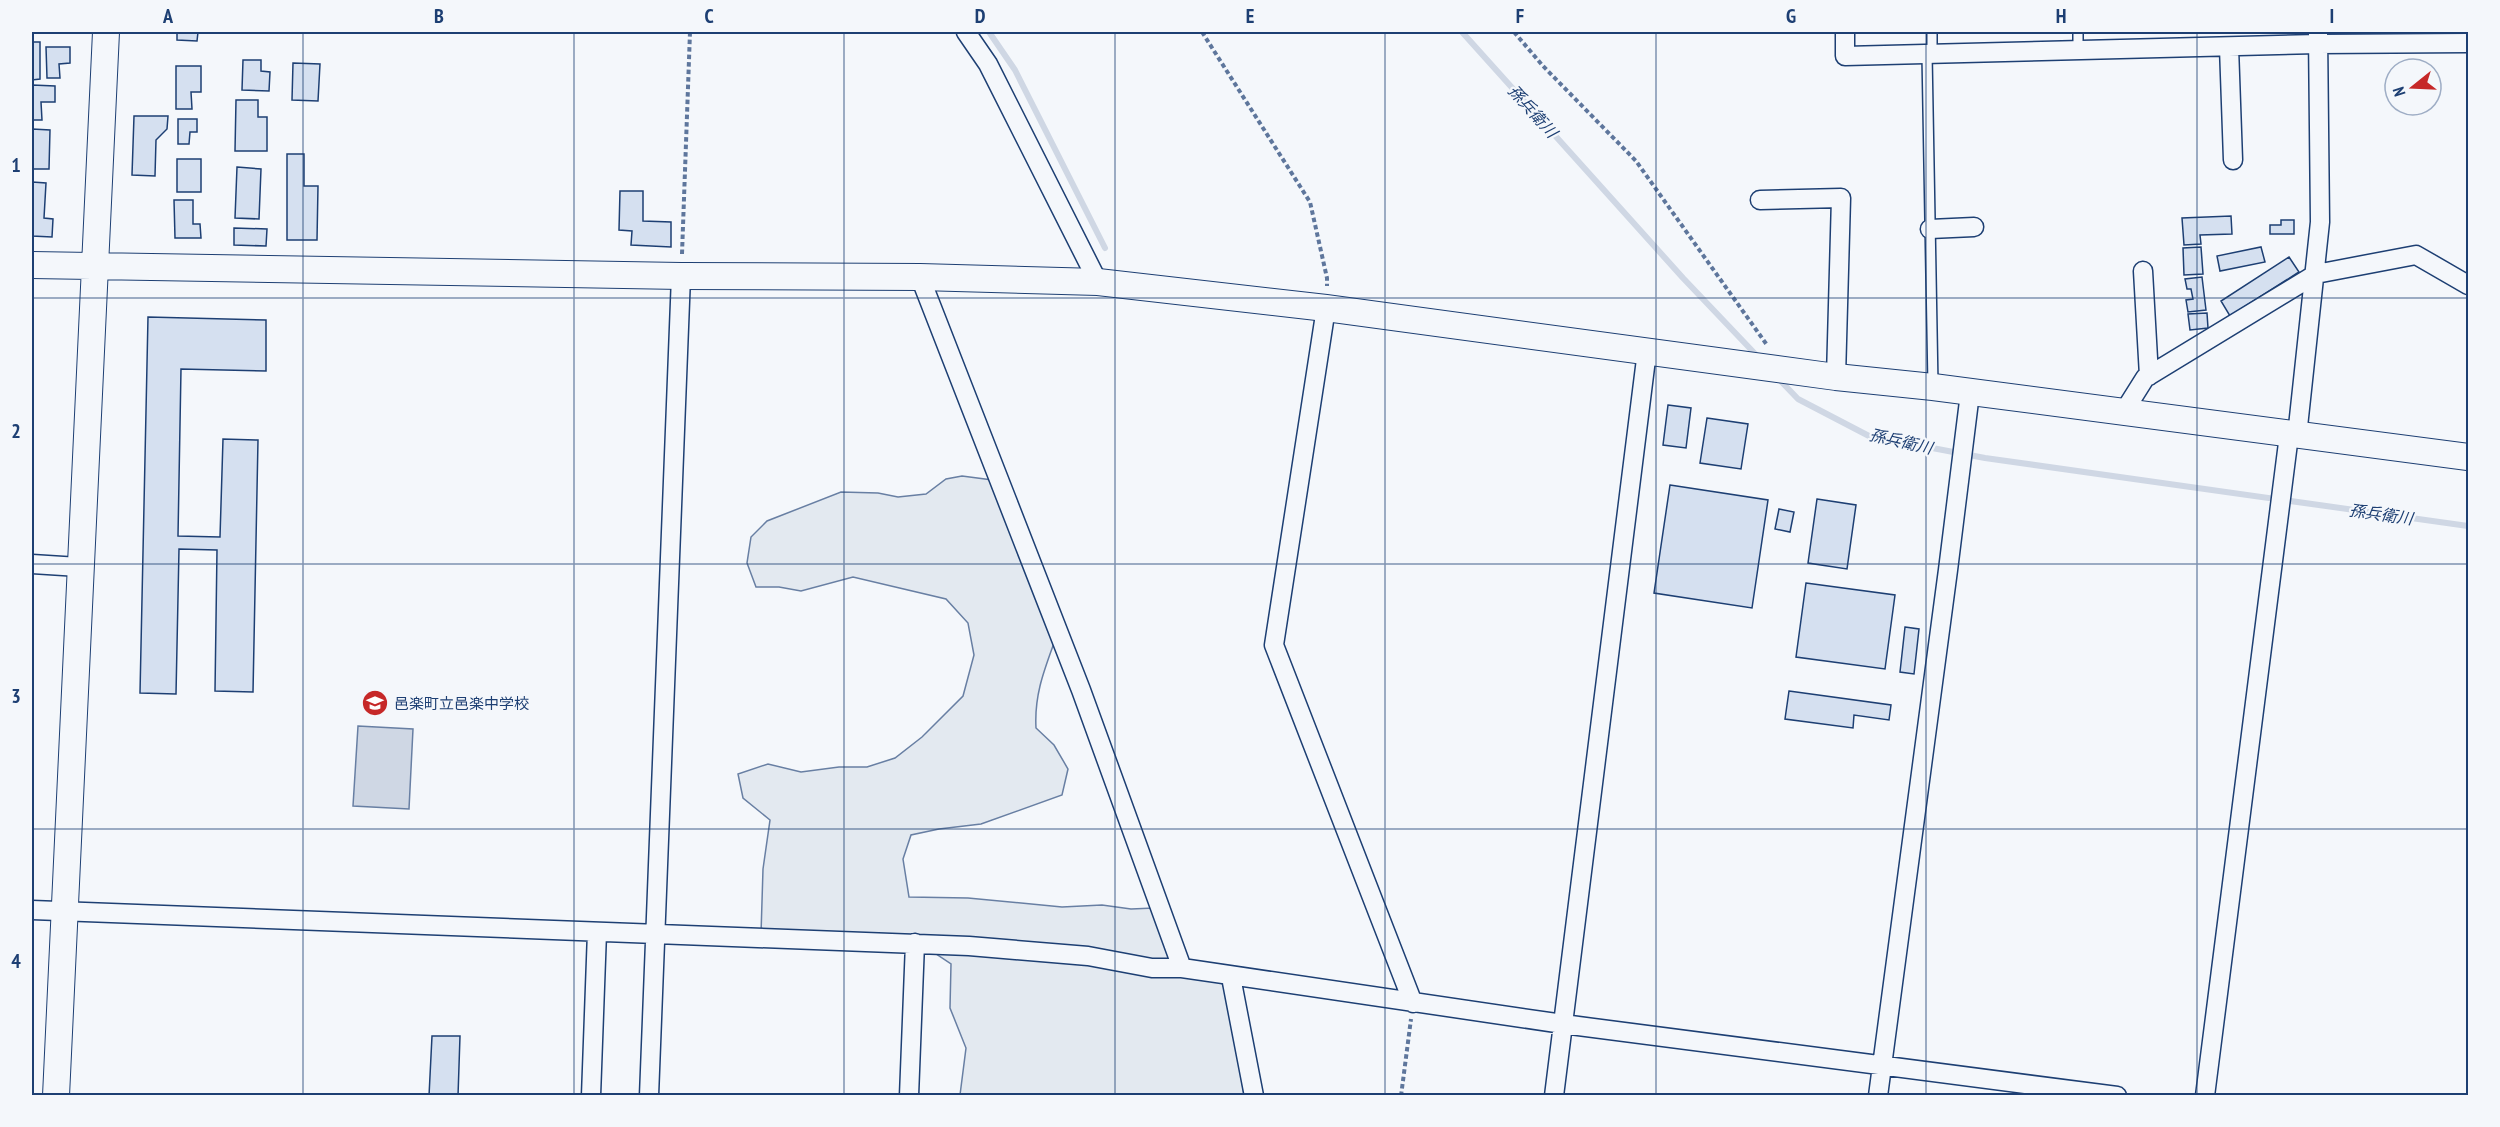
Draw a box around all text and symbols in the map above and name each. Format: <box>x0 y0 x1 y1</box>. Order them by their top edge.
text: A <box>162 3 174 29</box>
text: B <box>434 3 444 29</box>
text: C <box>704 3 714 29</box>
text: D <box>975 3 986 29</box>
text: E <box>1246 3 1254 29</box>
text: F <box>1516 3 1524 29</box>
text: G <box>1786 3 1796 29</box>
text: H <box>2056 3 2066 29</box>
text: I <box>2330 3 2334 29</box>
north arrow <box>2383 57 2443 117</box>
water label: 孫兵衛川 <box>1504 81 1563 143</box>
text: N <box>2388 84 2410 99</box>
text: 1 <box>11 152 21 178</box>
text: 2 <box>11 418 21 444</box>
water label: 孫兵衛川 <box>1868 424 1936 458</box>
water label: 孫兵衛川 <box>2348 500 2416 529</box>
text: 3 <box>11 683 21 709</box>
school or university icon: 邑楽町立邑楽中学校 <box>360 688 390 718</box>
place label: 邑楽町立邑楽中学校 <box>394 694 529 713</box>
text: 4 <box>11 948 21 974</box>

